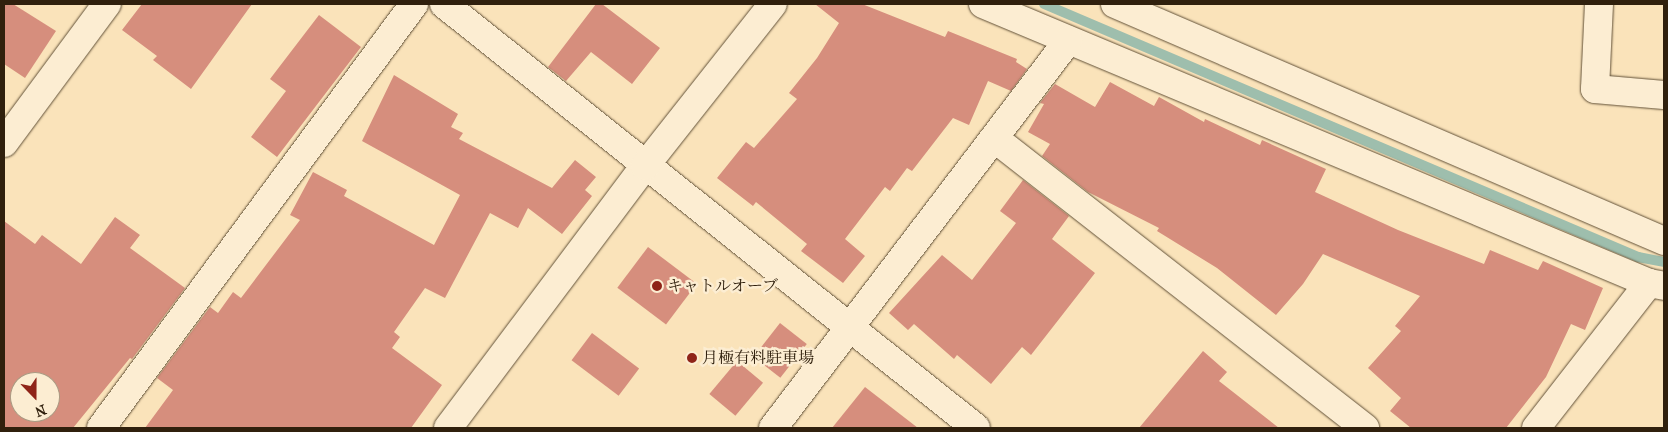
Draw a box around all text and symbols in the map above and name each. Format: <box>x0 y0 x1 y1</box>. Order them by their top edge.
place label: キャトルオーブ <box>667 276 779 296</box>
marker: キャトルオーブ <box>651 280 663 292</box>
place label: 月極有料駐車場 <box>702 348 814 368</box>
marker: 月極有料駐車場 <box>686 352 698 364</box>
north arrow <box>10 372 60 422</box>
text: N <box>32 401 49 420</box>

